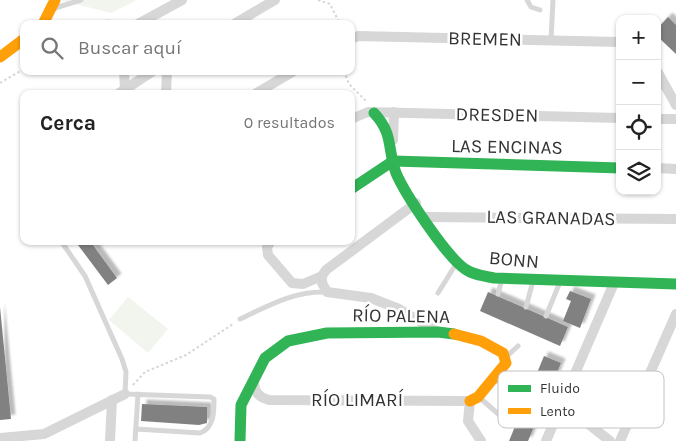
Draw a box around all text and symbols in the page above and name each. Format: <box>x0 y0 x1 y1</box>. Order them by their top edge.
map controls <box>616 15 661 195</box>
button: + <box>616 15 661 60</box>
search box <box>20 20 355 75</box>
street label: BREMEN <box>448 27 522 51</box>
icon: search <box>38 34 66 62</box>
text: Buscar aquí <box>78 37 182 59</box>
button: − <box>616 60 661 105</box>
street label: DRESDEN <box>456 103 538 127</box>
button: locate <box>616 105 661 150</box>
text: Cerca <box>40 111 96 135</box>
text: 0 resultados <box>244 113 335 132</box>
street label: LAS ENCINAS <box>451 135 563 159</box>
button: layers <box>616 150 661 195</box>
street label: LAS GRANADAS <box>486 206 616 230</box>
street label: BONN <box>488 247 540 273</box>
street label: RÍO PALENA <box>352 303 450 328</box>
legend <box>498 371 664 428</box>
text: Fluido <box>540 380 580 397</box>
street label: RÍO LIMARÍ <box>311 388 404 411</box>
text: Lento <box>540 403 575 420</box>

